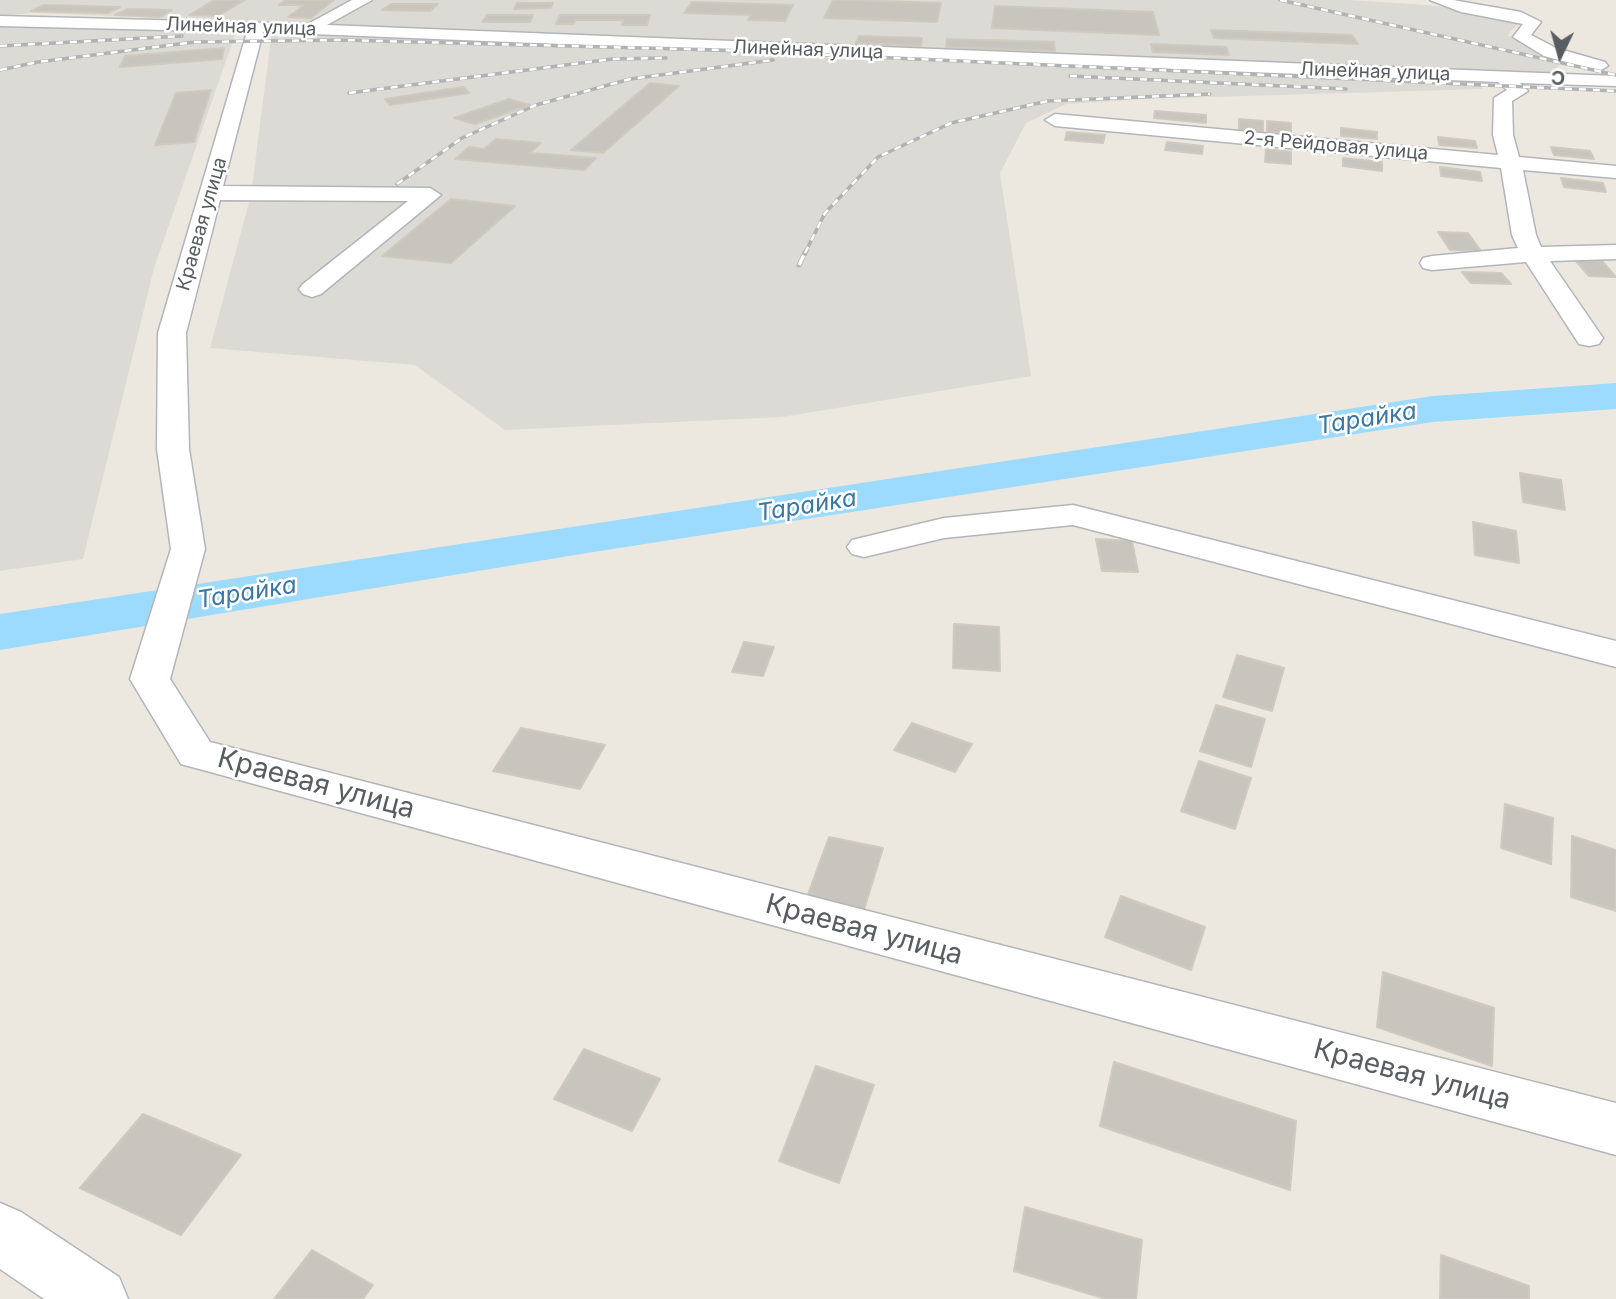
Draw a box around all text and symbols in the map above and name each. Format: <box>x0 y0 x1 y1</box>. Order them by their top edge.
street label: Линейная улица <box>165 13 317 41</box>
north arrow <box>1525 21 1595 91</box>
street label: Линейная улица <box>732 36 884 64</box>
street label: Линейная улица <box>1299 58 1451 86</box>
text: С <box>1550 65 1566 89</box>
street label: 2-я Рейдовая улица <box>1243 127 1429 165</box>
street label: Краевая улица <box>172 155 232 293</box>
water label: Тарайка <box>1315 397 1419 441</box>
water label: Тарайка <box>755 484 859 528</box>
water label: Тарайка <box>195 571 299 615</box>
street label: Краевая улица <box>214 742 418 826</box>
street label: Краевая улица <box>762 888 966 972</box>
street label: Краевая улица <box>1310 1033 1514 1117</box>

